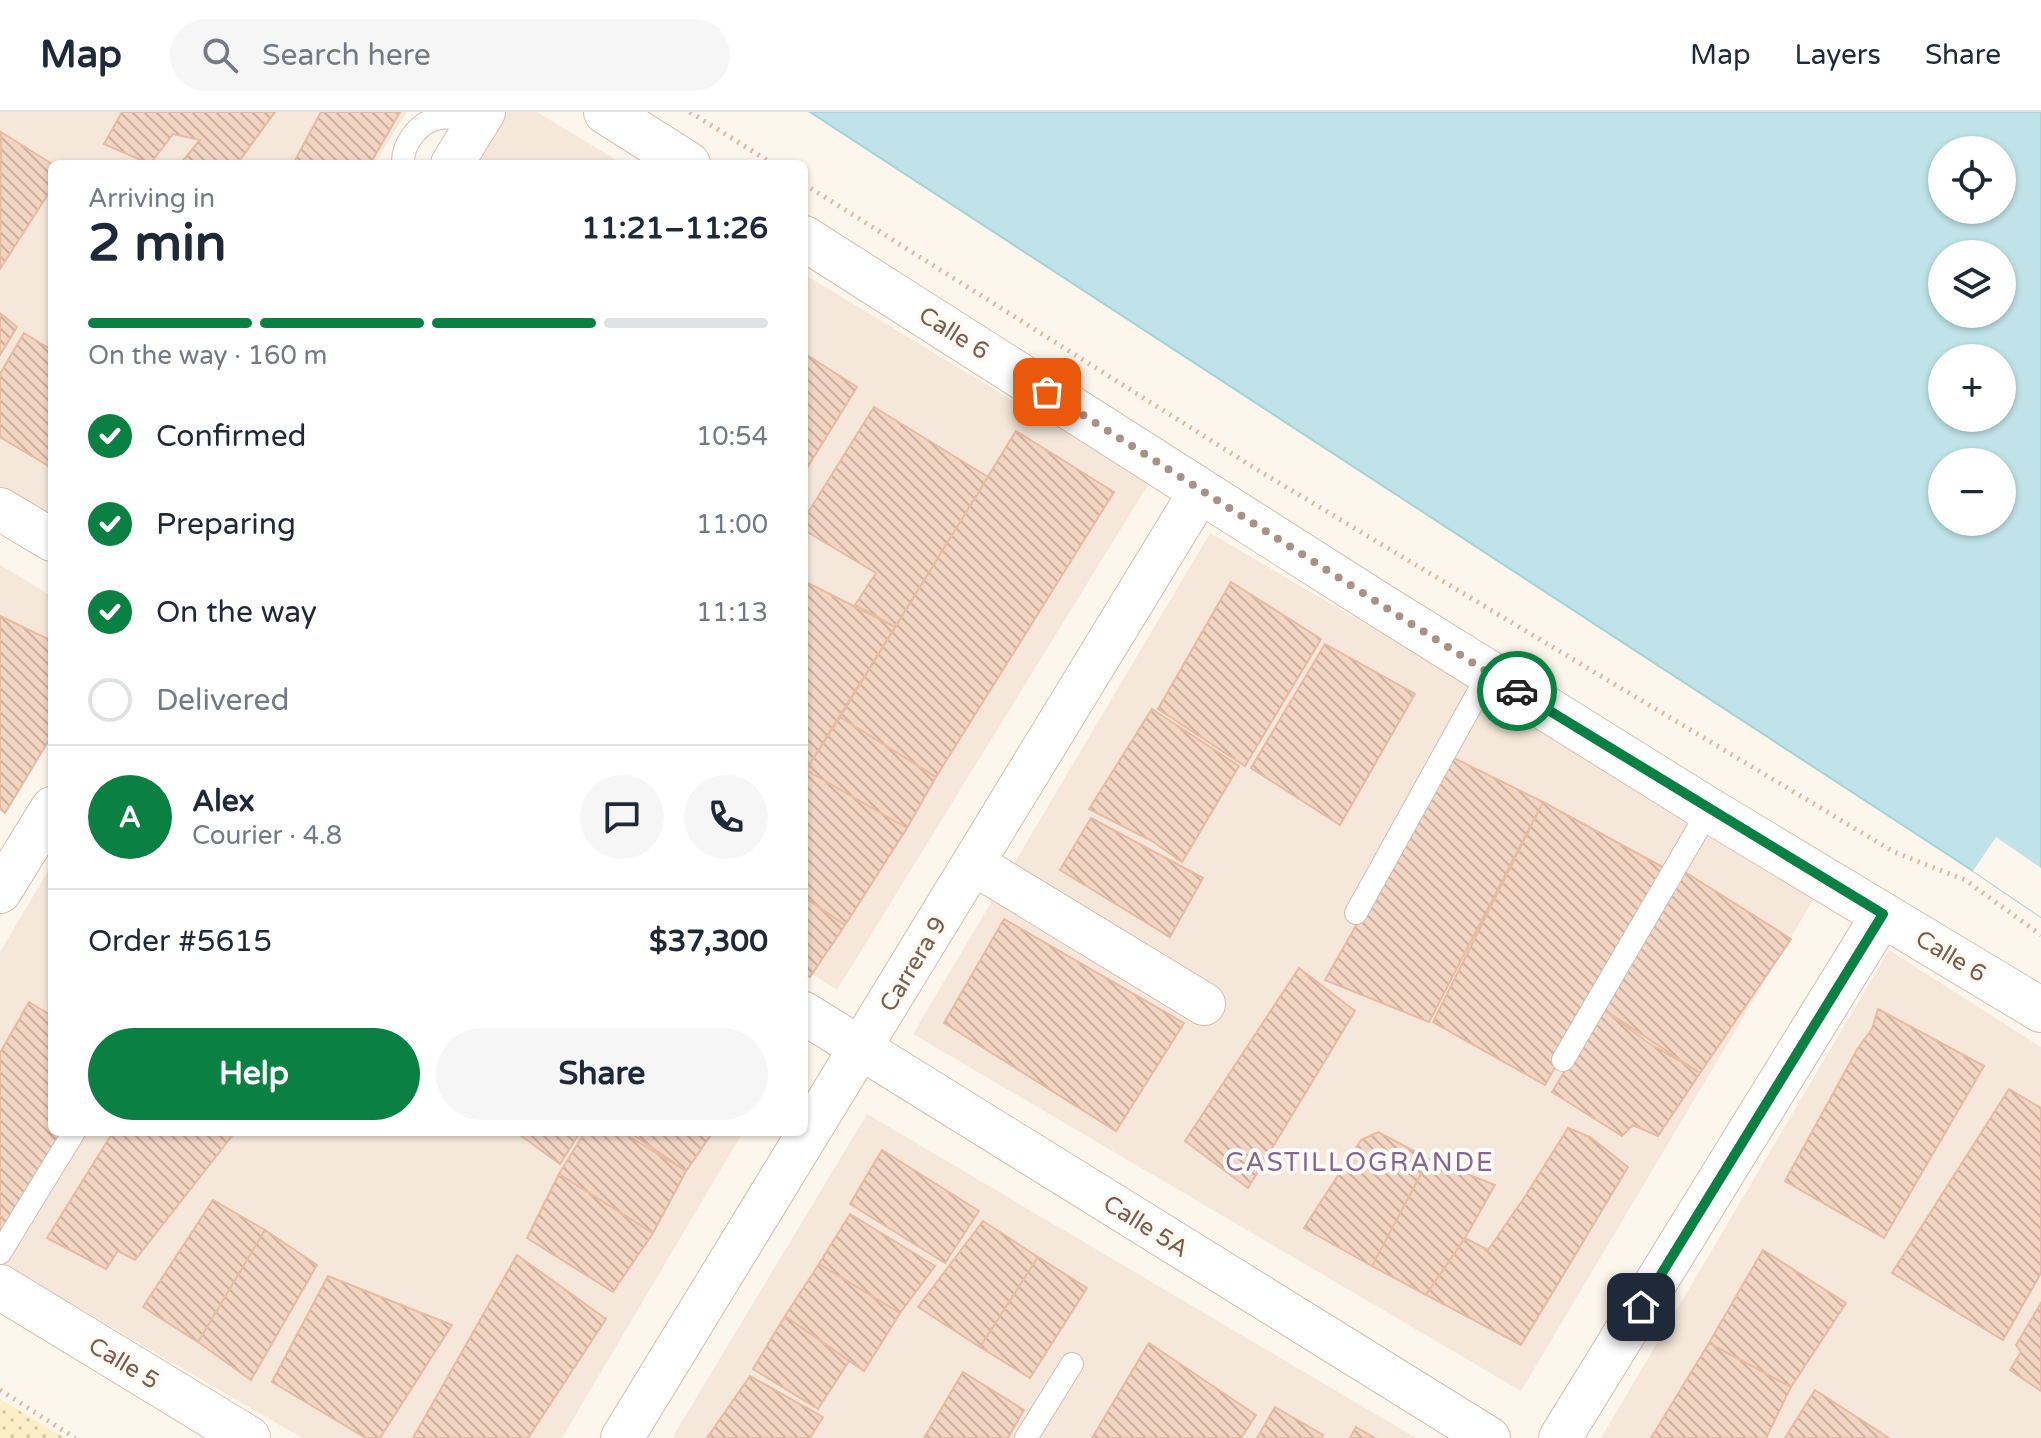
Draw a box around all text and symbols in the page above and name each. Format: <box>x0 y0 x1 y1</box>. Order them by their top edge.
search box <box>170 19 730 91</box>
text: Map <box>40 32 122 78</box>
icon: search <box>198 33 242 77</box>
text: Search here <box>262 37 431 74</box>
text: Map <box>1690 38 1751 72</box>
text: Layers <box>1795 38 1881 72</box>
text: Share <box>1925 38 2001 72</box>
map controls <box>1928 136 2016 536</box>
button: locate <box>1928 136 2016 224</box>
text: Arriving in <box>88 183 215 214</box>
text: 11:21–11:26 <box>581 210 768 247</box>
text: 2 min <box>88 212 227 275</box>
button: layers <box>1928 240 2016 328</box>
street label: Calle 6 <box>913 301 994 366</box>
text: On the way · 160 m <box>88 340 327 371</box>
button: + <box>1928 344 2016 432</box>
pin <box>1013 358 1081 426</box>
icon: bag <box>1025 370 1069 414</box>
icon: check <box>88 414 132 458</box>
text: Confirmed <box>156 418 307 455</box>
text: 10:54 <box>696 421 768 452</box>
button: − <box>1928 448 2016 536</box>
icon: check <box>88 502 132 546</box>
text: Preparing <box>156 506 296 543</box>
text: 11:00 <box>696 509 768 540</box>
icon: check <box>88 590 132 634</box>
text: On the way <box>156 594 317 631</box>
text: 11:13 <box>696 597 768 628</box>
courier <box>1477 651 1557 731</box>
icon: car <box>1495 669 1539 713</box>
text: Delivered <box>156 682 290 719</box>
button: chat <box>580 775 664 859</box>
button: phone <box>684 775 768 859</box>
text: Alex <box>192 783 255 820</box>
text: A <box>119 799 141 836</box>
text: Courier · 4.8 <box>192 820 342 851</box>
street label: Carrera 9 <box>874 911 953 1017</box>
text: Order #5615 <box>88 923 272 960</box>
text: $37,300 <box>649 923 768 960</box>
street label: Calle 6 <box>1910 924 1991 989</box>
button: Help <box>88 1028 420 1120</box>
button: Share <box>436 1028 768 1120</box>
district label: CASTILLOGRANDE <box>1225 1147 1495 1178</box>
street label: Calle 5A <box>1098 1189 1194 1264</box>
pin <box>1607 1273 1675 1341</box>
icon: home <box>1619 1285 1663 1329</box>
street label: Calle 5 <box>83 1331 164 1396</box>

